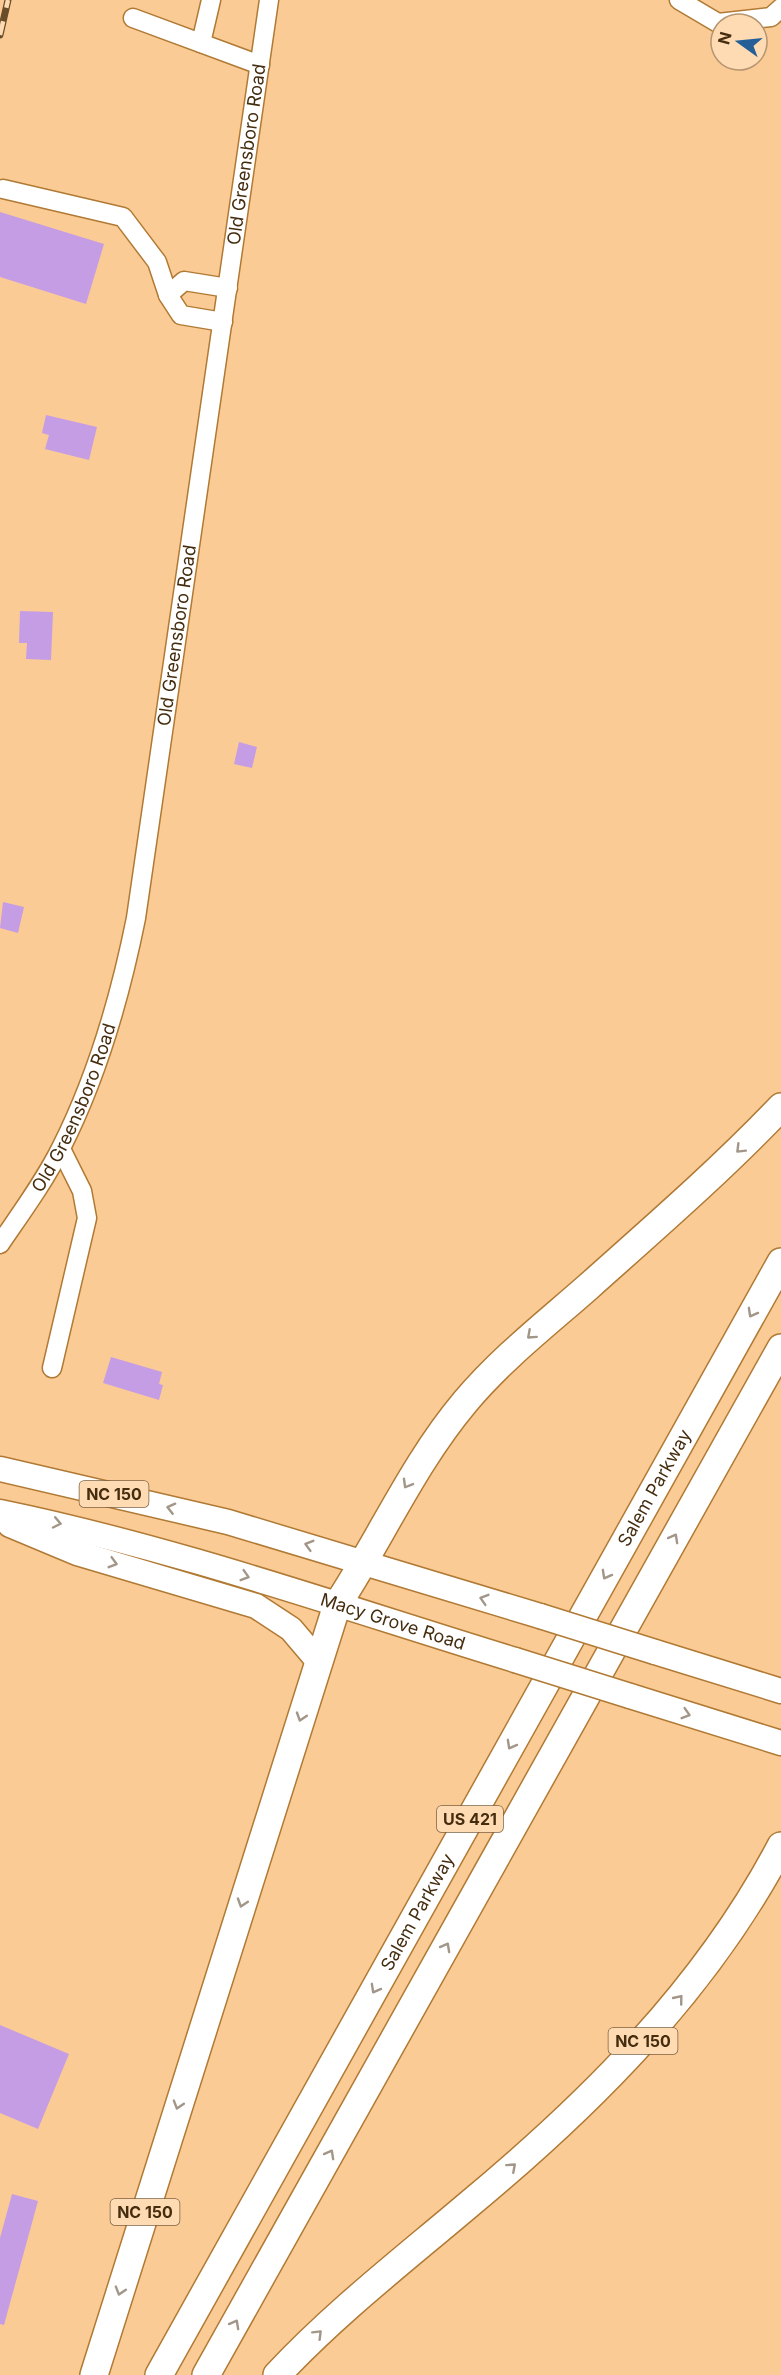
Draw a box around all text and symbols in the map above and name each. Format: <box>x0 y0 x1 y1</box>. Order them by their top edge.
north arrow <box>709 12 769 72</box>
text: N <box>713 30 736 47</box>
street label: Old Greensboro Road <box>223 62 270 246</box>
street label: Old Greensboro Road <box>153 543 200 727</box>
street label: Old Greensboro Road <box>27 1021 120 1196</box>
one-way arrow <box>737 1142 747 1153</box>
one-way arrow <box>748 1307 760 1317</box>
one-way arrow <box>527 1328 538 1339</box>
street label: Salem Parkway <box>613 1426 695 1550</box>
one-way arrow <box>402 1478 414 1488</box>
road number: NC 150 <box>80 1481 148 1507</box>
one-way arrow <box>166 1502 176 1515</box>
one-way arrow <box>52 1516 62 1529</box>
one-way arrow <box>667 1534 678 1545</box>
one-way arrow <box>304 1540 315 1552</box>
one-way arrow <box>107 1556 118 1568</box>
one-way arrow <box>239 1569 250 1581</box>
one-way arrow <box>602 1569 613 1579</box>
street label: Macy Grove Road <box>318 1589 468 1654</box>
one-way arrow <box>479 1593 490 1606</box>
one-way arrow <box>680 1706 691 1719</box>
one-way arrow <box>296 1711 308 1722</box>
one-way arrow <box>507 1739 518 1749</box>
road number: US 421 <box>437 1806 503 1832</box>
street label: Salem Parkway <box>376 1850 458 1974</box>
one-way arrow <box>237 1897 249 1908</box>
one-way arrow <box>439 1943 450 1953</box>
one-way arrow <box>371 1983 382 1993</box>
one-way arrow <box>671 1994 682 2005</box>
road number: NC 150 <box>608 2028 678 2054</box>
one-way arrow <box>173 2099 185 2110</box>
one-way arrow <box>323 2150 334 2160</box>
one-way arrow <box>505 2163 516 2174</box>
road number: NC 150 <box>110 2199 180 2225</box>
one-way arrow <box>115 2285 127 2296</box>
one-way arrow <box>228 2320 239 2330</box>
one-way arrow <box>311 2330 322 2341</box>

